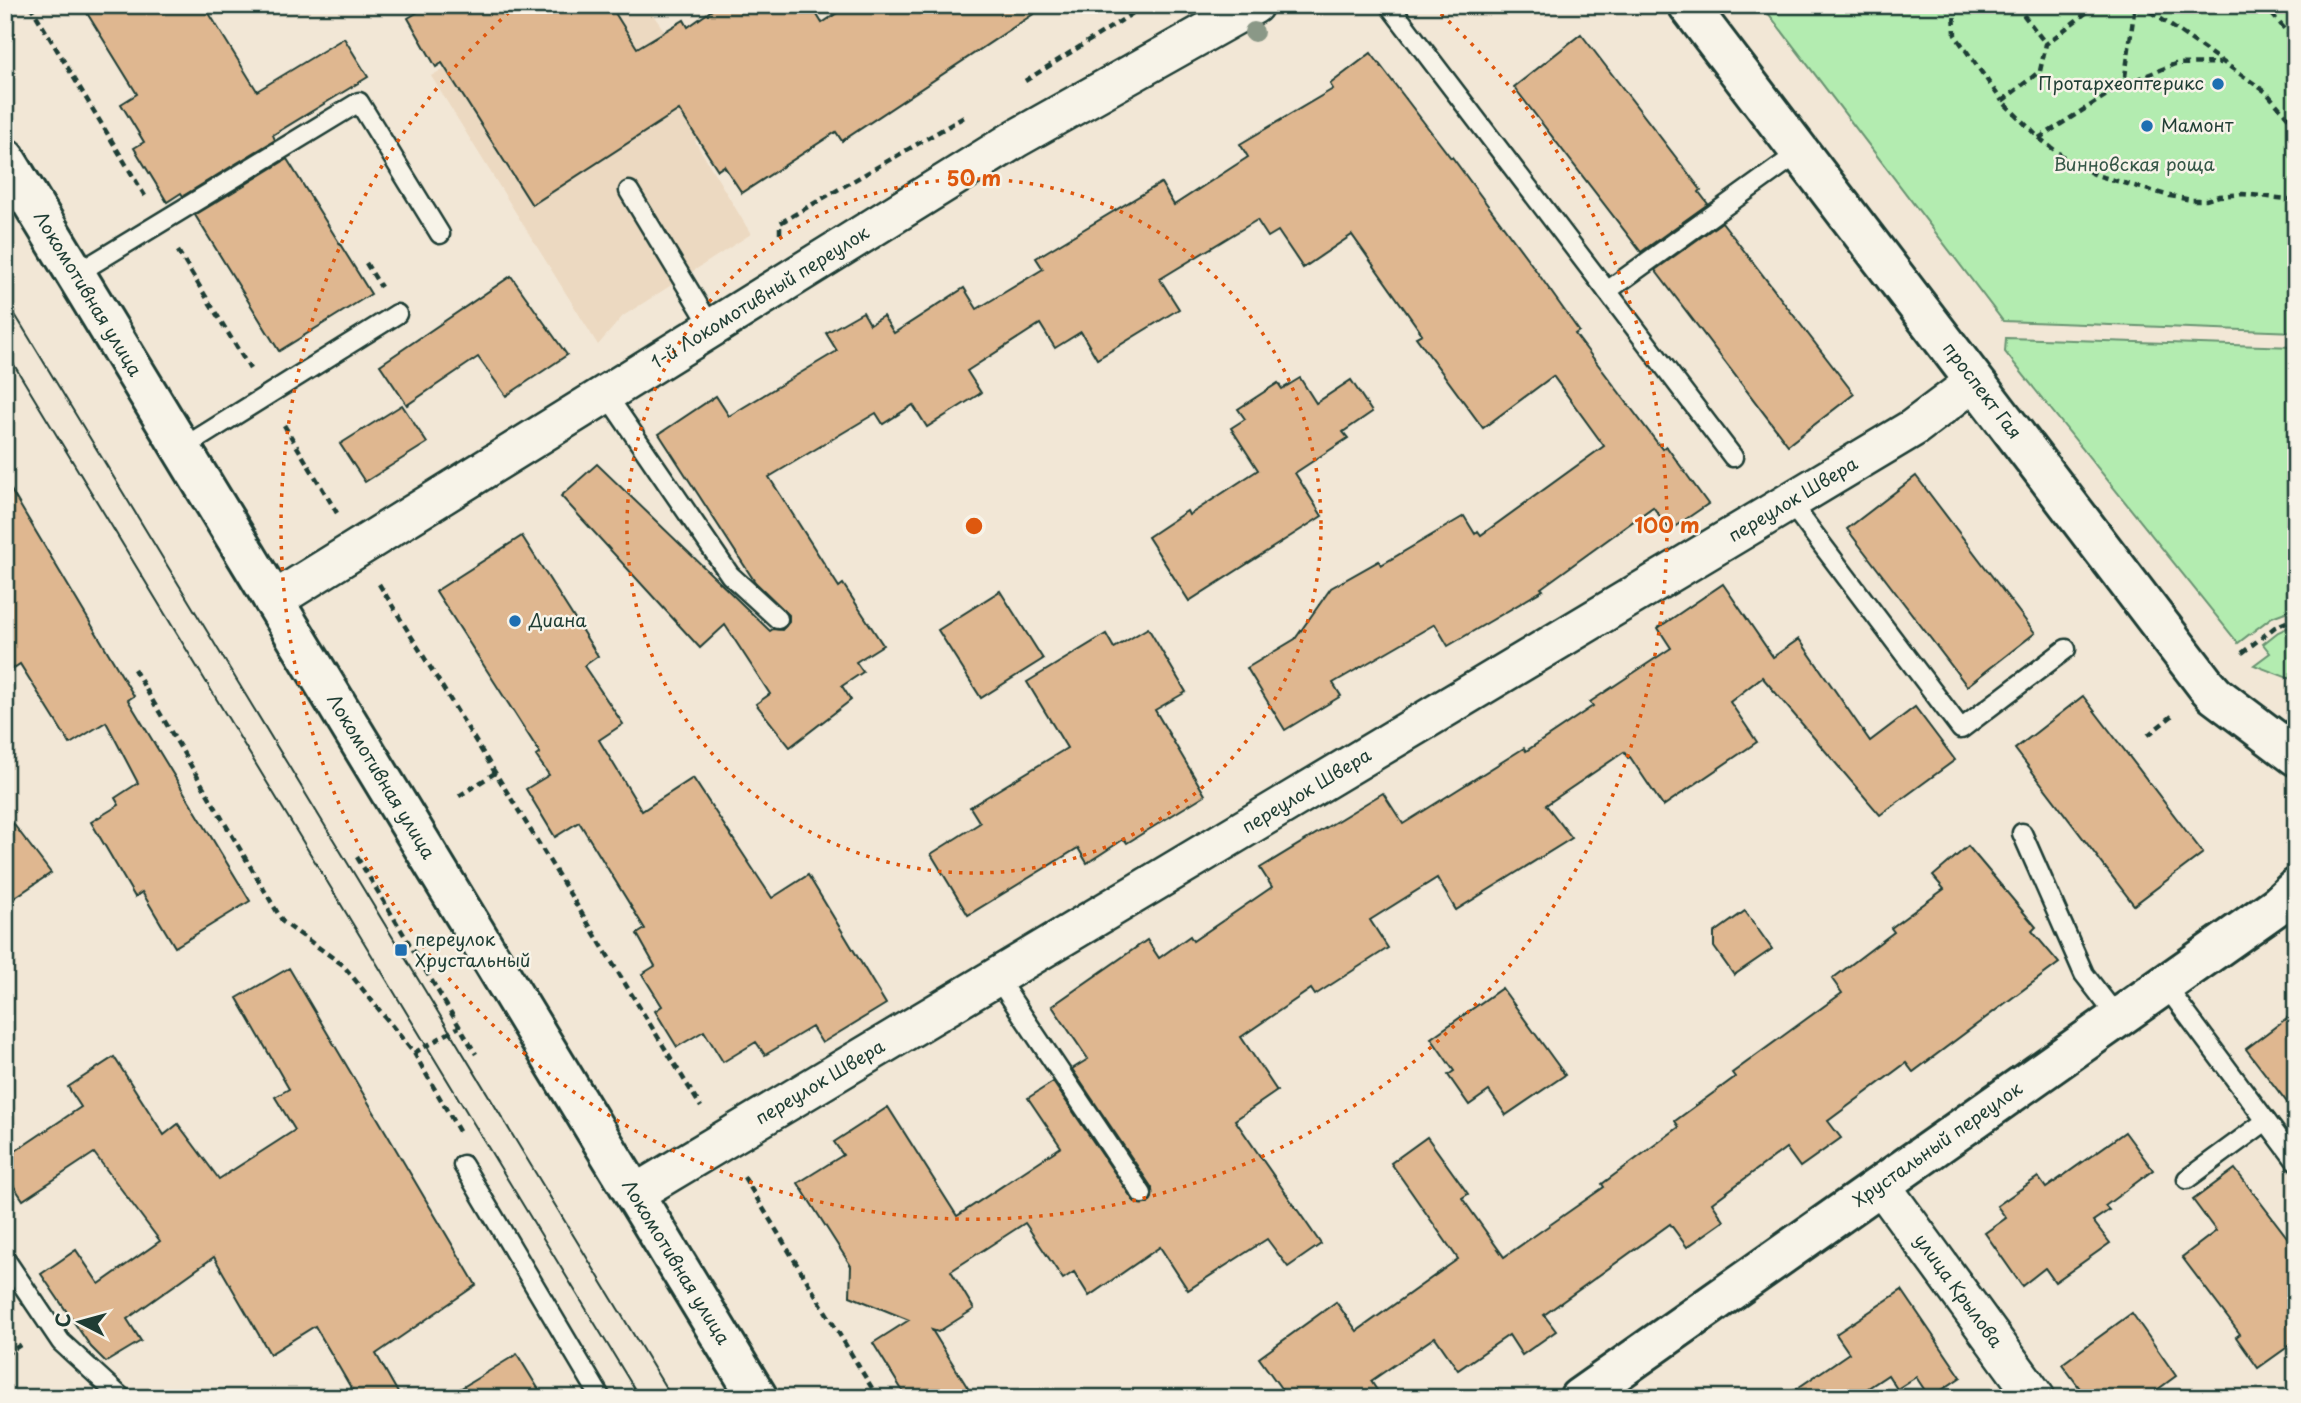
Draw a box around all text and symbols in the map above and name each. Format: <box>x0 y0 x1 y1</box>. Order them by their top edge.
place label: Протархеоптерикс <box>2038 69 2204 96</box>
marker: Протархеоптерикс <box>2210 76 2226 92</box>
place label: Мамонт <box>2161 111 2234 138</box>
marker: Мамонт <box>2139 118 2155 134</box>
park label: Винновская роща <box>2053 150 2215 177</box>
text: 50 m <box>947 161 1001 193</box>
street label: Локомотивная улица <box>28 205 150 382</box>
street label: 1-й Локомотивный переулок <box>645 218 874 375</box>
street label: проспект Гая <box>1937 336 2029 444</box>
street label: переулок Швера <box>1722 449 1863 548</box>
text: 100 m <box>1634 508 1700 540</box>
centre of rings <box>962 514 986 538</box>
place label: Диана <box>528 606 587 633</box>
marker: Диана <box>507 613 523 629</box>
street label: Локомотивная улица <box>321 688 443 864</box>
street label: переулок Швера <box>1236 740 1376 839</box>
place label: переулок Хрустальный <box>415 925 531 973</box>
marker: переулок Хрустальный <box>393 942 409 958</box>
street label: переулок Швера <box>750 1032 890 1130</box>
street label: Хрустальный переулок <box>1847 1074 2027 1213</box>
street label: Локомотивная улица <box>616 1174 738 1350</box>
street label: улица Крылова <box>1909 1227 2010 1353</box>
north arrow <box>46 1288 116 1358</box>
text: С <box>47 1312 77 1329</box>

